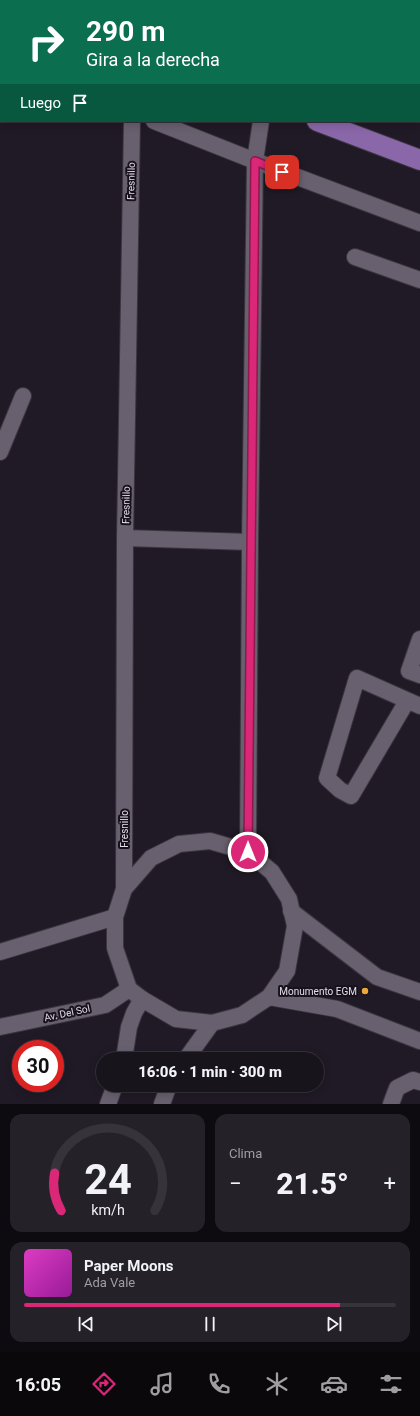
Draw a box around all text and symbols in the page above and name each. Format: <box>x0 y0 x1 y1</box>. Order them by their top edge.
text: 290 m <box>86 15 165 48</box>
icon: right <box>20 16 72 68</box>
text: Gira a la derecha <box>86 49 220 70</box>
icon: arrive <box>69 92 91 114</box>
text: Luego <box>20 94 61 112</box>
pin <box>265 155 299 189</box>
icon: arrive <box>271 161 293 183</box>
street label: Fresnillo <box>125 162 137 200</box>
street label: Fresnillo <box>120 486 132 524</box>
street label: Fresnillo <box>119 810 130 848</box>
position arrow <box>227 831 269 873</box>
place label: Monumento EGM <box>279 986 357 997</box>
marker: Monumento EGM <box>360 986 370 996</box>
street label: Av. Del Sol <box>43 1003 91 1023</box>
speed limit sign: 30 <box>12 1040 64 1092</box>
text: 16:06 · 1 min · 300 m <box>138 1063 282 1081</box>
text: Clima <box>229 1146 262 1161</box>
text: 24 <box>84 1155 131 1204</box>
text: 21.5° <box>276 1166 349 1201</box>
text: − <box>229 1171 242 1196</box>
text: + <box>384 1171 396 1196</box>
text: km/h <box>91 1202 124 1218</box>
text: Paper Moons <box>84 1257 174 1275</box>
text: Ada Vale <box>84 1275 135 1290</box>
icon: previous <box>75 1313 97 1335</box>
icon: pause <box>199 1313 221 1335</box>
icon: next <box>323 1313 345 1335</box>
icon: directions <box>90 1370 118 1398</box>
icon: music <box>148 1370 176 1398</box>
icon: phone <box>205 1370 233 1398</box>
icon: climate <box>263 1370 291 1398</box>
icon: car <box>320 1370 348 1398</box>
icon: filters <box>377 1370 405 1398</box>
text: 16:05 <box>15 1374 61 1395</box>

